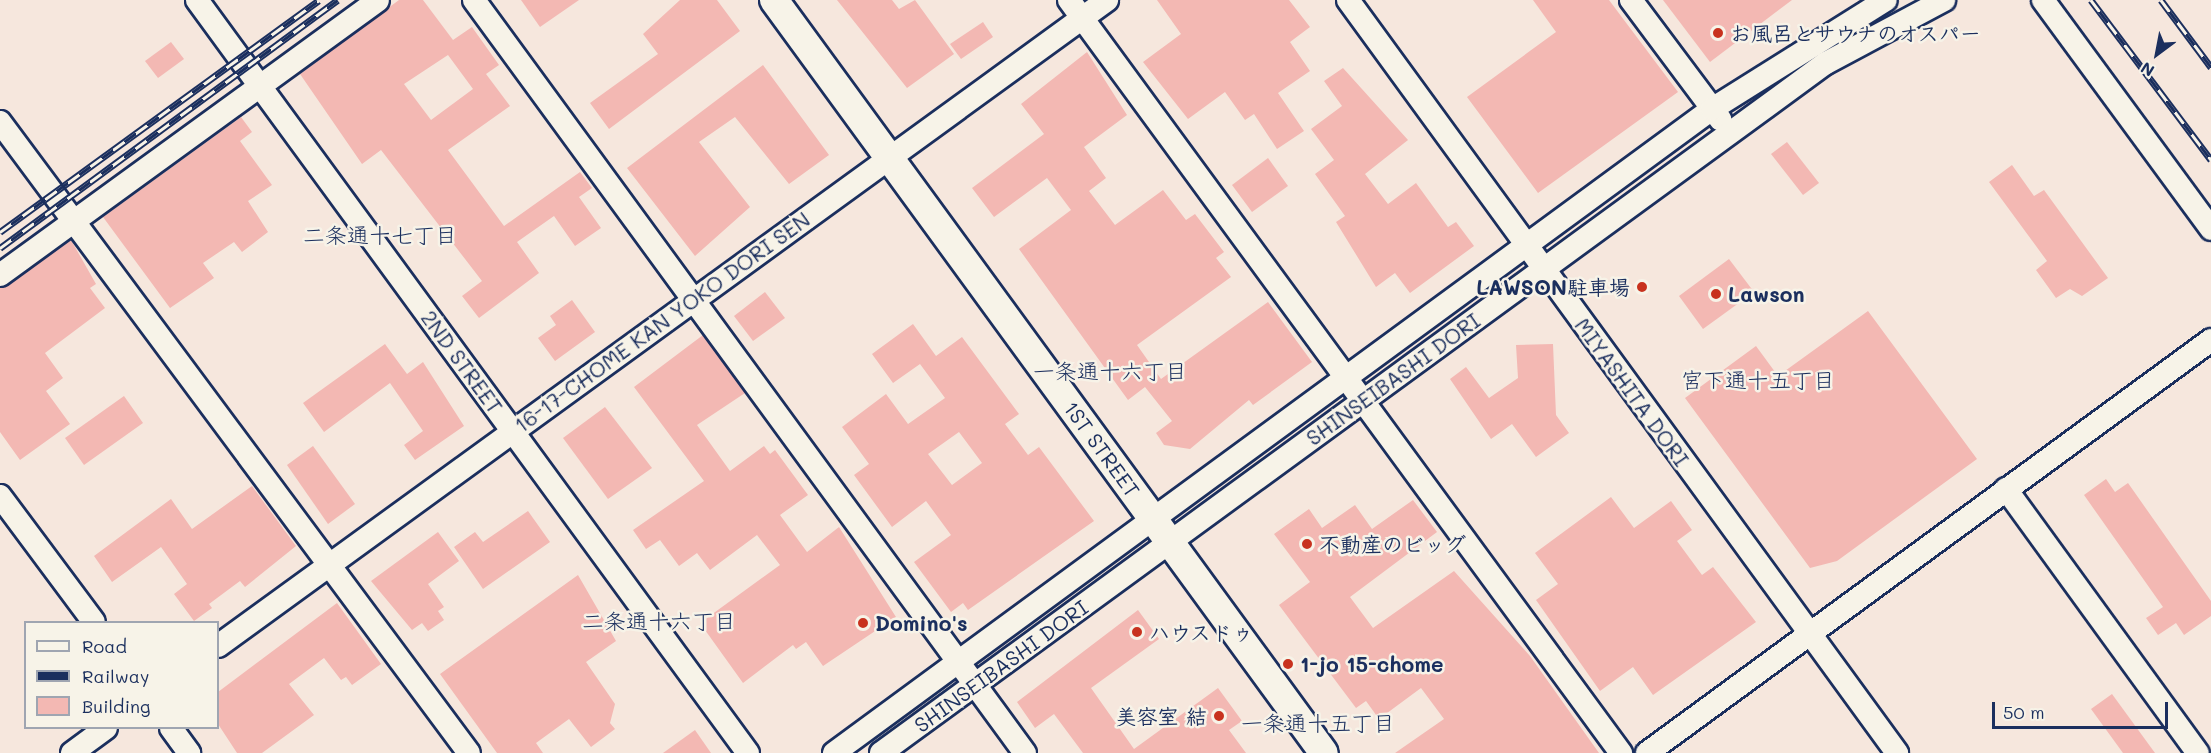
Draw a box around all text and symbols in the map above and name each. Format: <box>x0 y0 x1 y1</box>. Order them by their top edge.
place label: お風呂とサウナのオスパー <box>1730 20 1982 46</box>
north arrow <box>2127 24 2187 84</box>
marker: お風呂とサウナのオスパー <box>1711 26 1725 40</box>
text: N <box>2136 58 2158 82</box>
street label: 16-17-CHOME KAN YOKO DORI SEN <box>509 206 815 438</box>
district label: 二条通十七丁目 <box>303 222 457 248</box>
place label: LAWSON駐車場 <box>1476 274 1630 300</box>
marker: LAWSON駐車場 <box>1635 280 1649 294</box>
place label: Lawson <box>1728 281 1805 307</box>
marker: Lawson <box>1709 287 1723 301</box>
street label: 2ND STREET <box>416 306 508 418</box>
street label: SHINSEIBASHI DORI <box>1301 308 1485 450</box>
street label: MIYASHITA DORI <box>1570 313 1694 471</box>
district label: 一条通十六丁目 <box>1033 358 1187 384</box>
district label: 宮下通十五丁目 <box>1681 367 1835 393</box>
street label: 1ST STREET <box>1059 396 1145 502</box>
place label: 不動産のビッグ <box>1319 531 1466 557</box>
marker: 不動産のビッグ <box>1300 537 1314 551</box>
street label: SHINSEIBASHI DORI <box>909 595 1093 737</box>
district label: 二条通十六丁目 <box>582 608 736 634</box>
place label: Domino's <box>875 610 968 636</box>
marker: Domino's <box>856 616 870 630</box>
place label: ハウスドゥ <box>1149 619 1254 645</box>
legend <box>24 621 219 729</box>
marker: ハウスドゥ <box>1130 625 1144 639</box>
text: Road <box>82 634 127 658</box>
place label: 1-jo 15-chome <box>1300 651 1443 677</box>
marker: 1-jo 15-chome <box>1281 657 1295 671</box>
text: Railway <box>82 664 149 688</box>
scale bar <box>1995 690 2170 728</box>
text: Building <box>82 694 150 718</box>
text: 50 m <box>2003 700 2045 724</box>
place label: 美容室 結 <box>1115 703 1207 729</box>
marker: 美容室 結 <box>1212 709 1226 723</box>
district label: 一条通十五丁目 <box>1241 710 1395 736</box>

